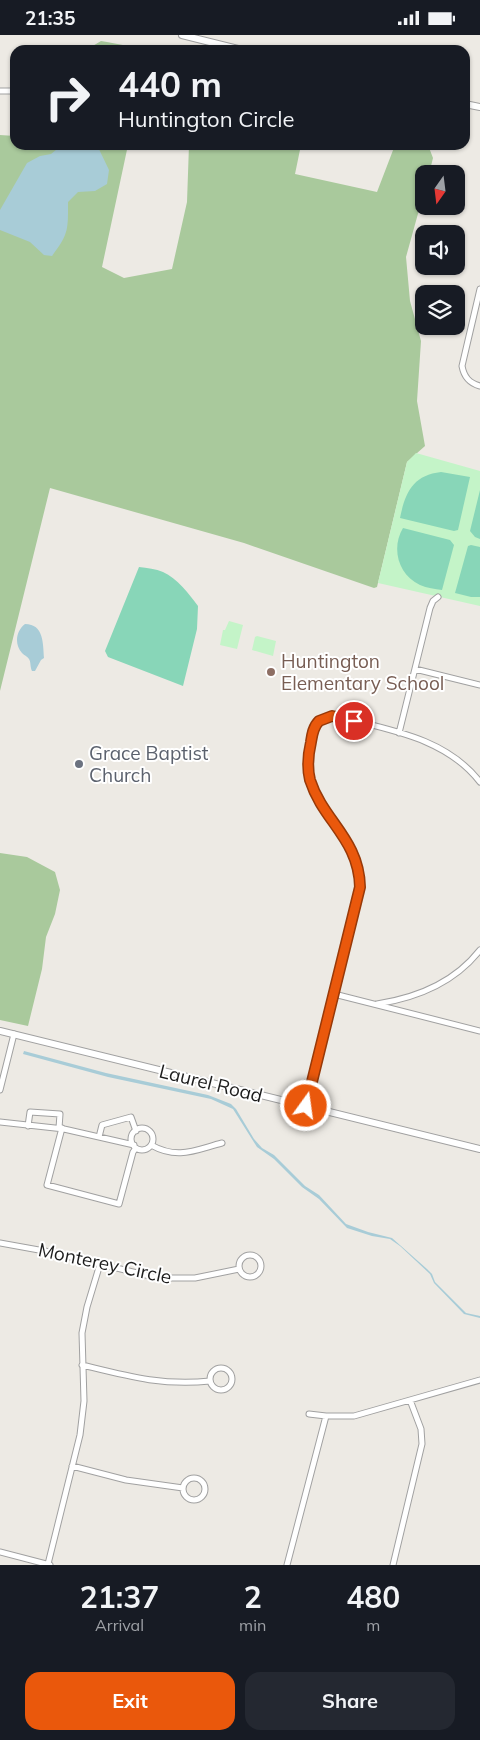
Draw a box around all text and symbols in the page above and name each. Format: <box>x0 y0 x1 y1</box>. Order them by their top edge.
text: 21:35 <box>25 6 75 30</box>
text: 440 m <box>118 62 222 106</box>
icon: right <box>35 65 100 130</box>
text: Huntington Circle <box>118 105 295 133</box>
north arrow <box>415 165 465 215</box>
map controls <box>415 165 465 335</box>
button: sound <box>415 225 465 275</box>
button: layers <box>415 285 465 335</box>
place label: Huntington Elementary School <box>281 649 444 695</box>
marker: Huntington Elementary School <box>265 666 277 678</box>
pin <box>333 700 375 742</box>
icon: arrive <box>340 707 368 735</box>
place label: Grace Baptist Church <box>89 741 209 787</box>
marker: Grace Baptist Church <box>73 758 85 770</box>
street label: Laurel Road <box>157 1059 265 1107</box>
position arrow <box>279 1079 331 1131</box>
street label: Monterey Circle <box>36 1237 174 1289</box>
text: 21:37 <box>80 1578 159 1616</box>
text: 2 <box>244 1578 262 1616</box>
text: 480 <box>346 1578 400 1616</box>
text: Arrival <box>95 1615 144 1635</box>
text: min <box>239 1615 266 1635</box>
text: m <box>366 1615 380 1635</box>
button: Exit <box>25 1672 235 1730</box>
button: Share <box>245 1672 455 1730</box>

